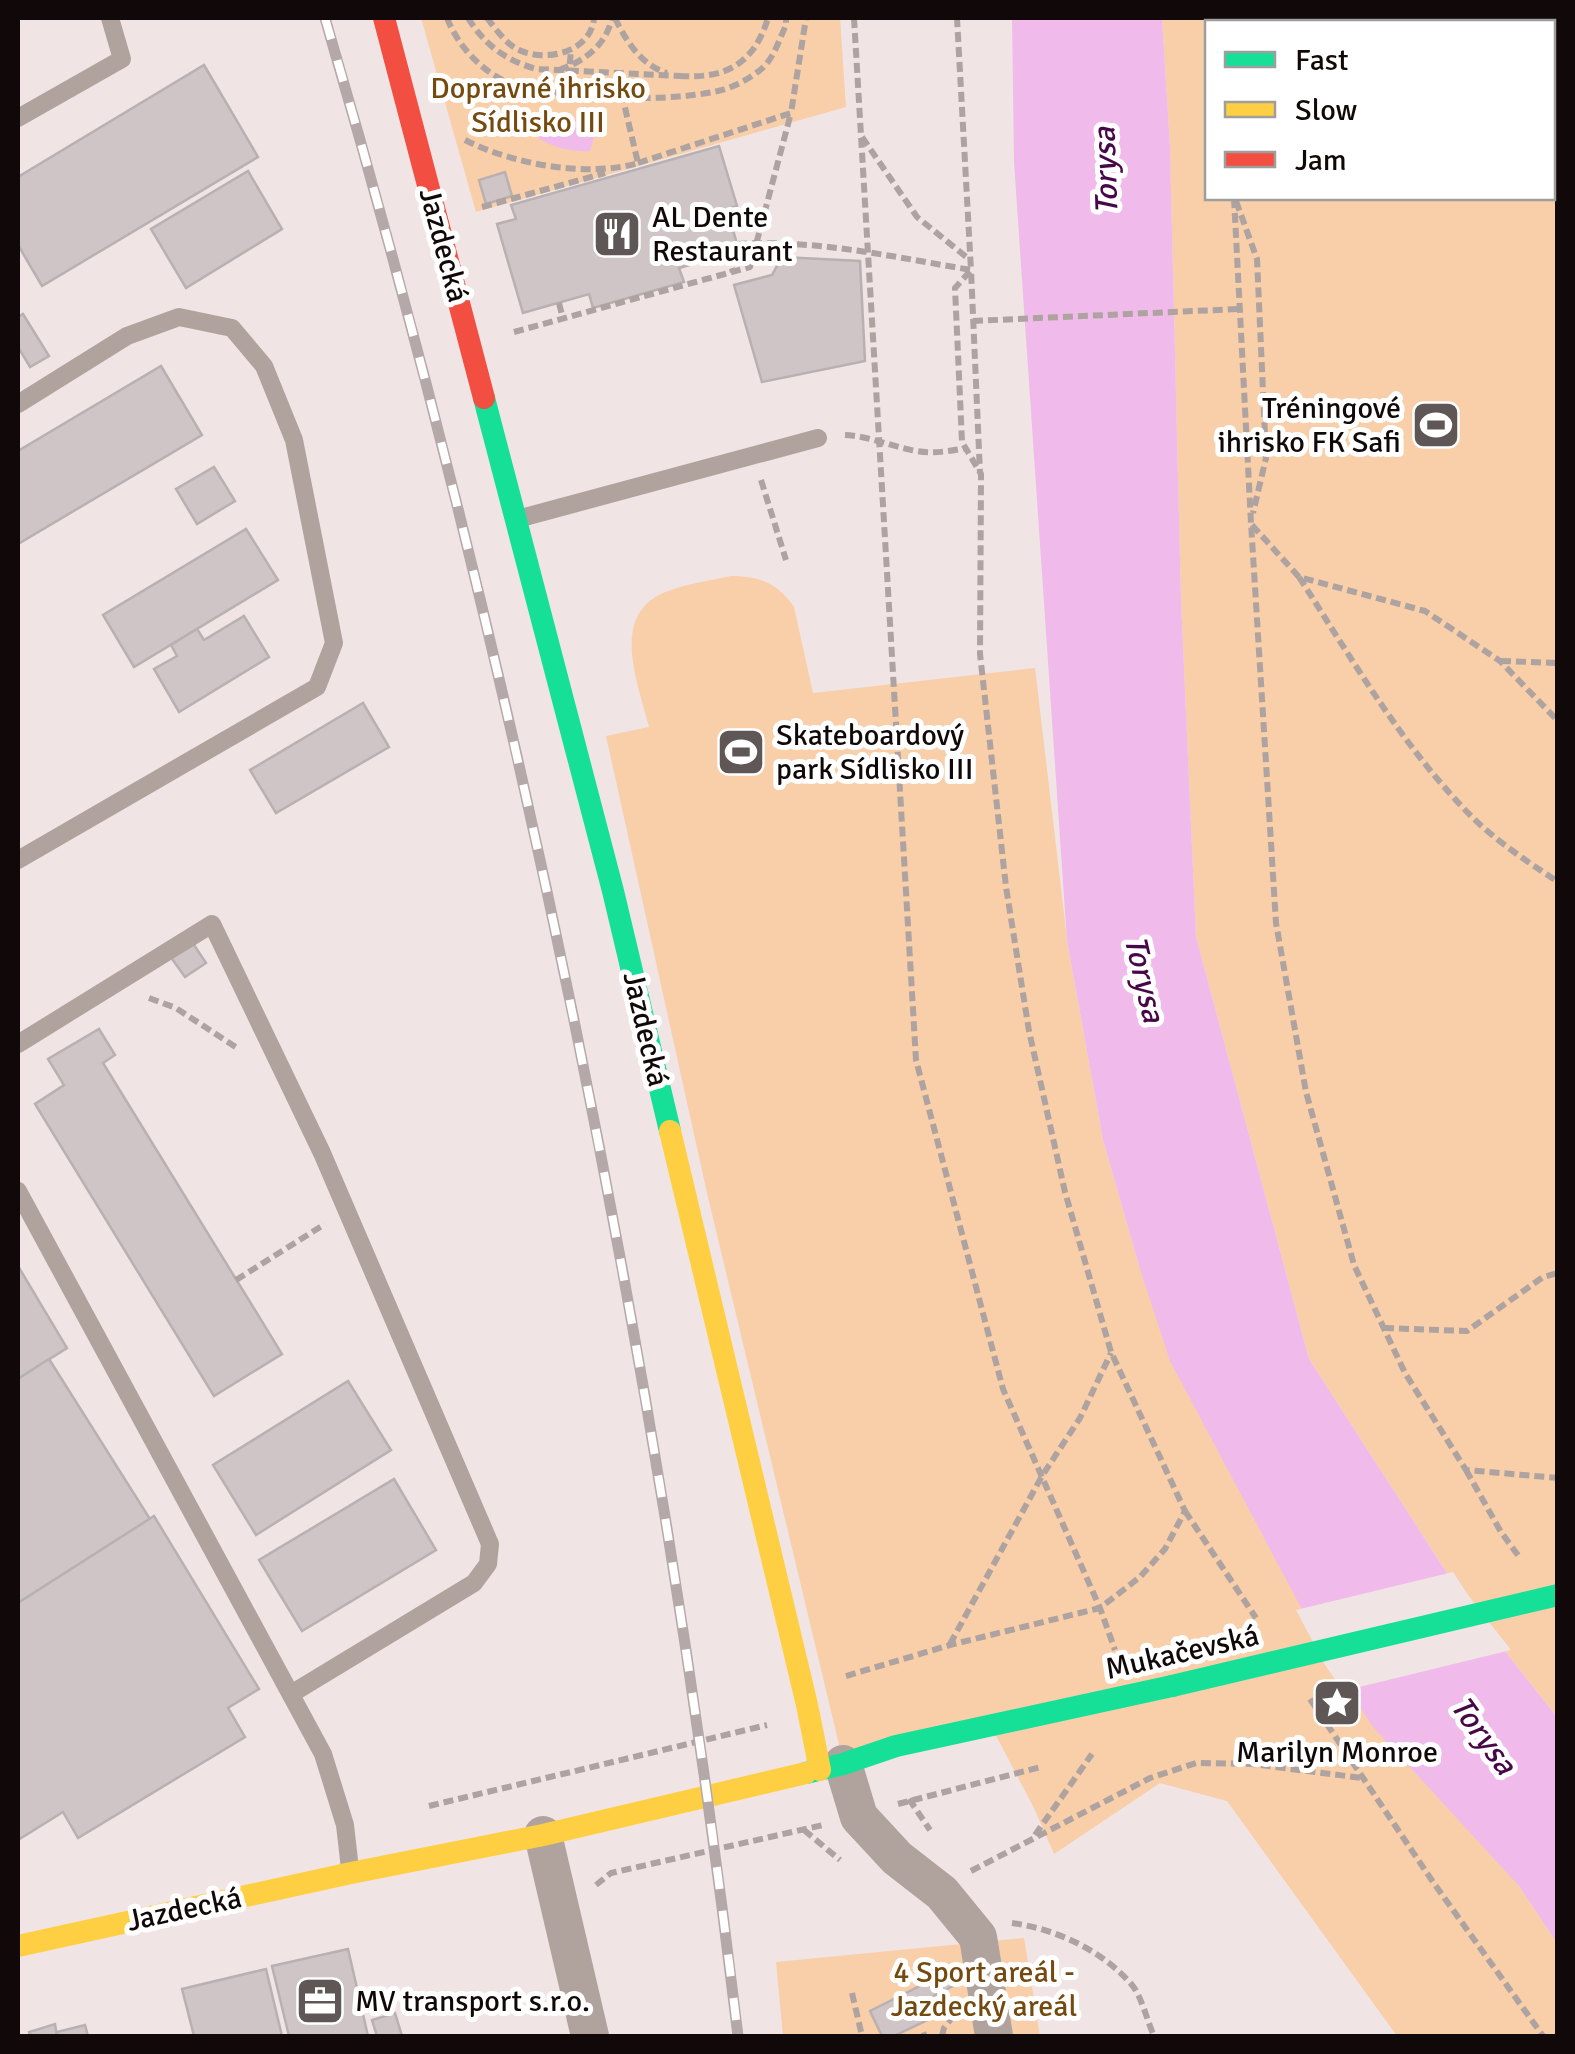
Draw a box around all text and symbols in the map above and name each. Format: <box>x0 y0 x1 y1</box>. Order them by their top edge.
legend <box>1205 20 1555 200</box>
text: Fast <box>1295 42 1348 79</box>
park label: Dopravné ihrisko Sídlisko III <box>430 70 646 141</box>
text: Slow <box>1295 92 1357 129</box>
water label: Torysa <box>1084 126 1127 215</box>
text: Jam <box>1295 142 1347 179</box>
street label: Jazdecká <box>411 184 476 306</box>
place label: AL Dente Restaurant <box>652 199 793 270</box>
restaurant icon: AL Dente Restaurant <box>591 208 643 260</box>
place label: Tréningové ihrisko FK Safi <box>1218 390 1401 461</box>
sports icon: Tréningové ihrisko FK Safi <box>1410 399 1462 451</box>
place label: Skateboardový park Sídlisko III <box>776 717 973 788</box>
sports icon: Skateboardový park Sídlisko III <box>715 726 767 778</box>
water label: Torysa <box>1116 932 1174 1027</box>
street label: Jazdecká <box>614 968 677 1090</box>
street label: Mukačevská <box>1102 1617 1262 1688</box>
place icon: Marilyn Monroe <box>1311 1677 1363 1729</box>
water label: Torysa <box>1442 1688 1526 1783</box>
place label: Marilyn Monroe <box>1236 1734 1438 1771</box>
street label: Jazdecká <box>123 1879 245 1940</box>
park label: 4 Sport areál - Jazdecký areál <box>891 1954 1077 2025</box>
office icon: MV transport s.r.o. <box>294 1975 346 2027</box>
place label: MV transport s.r.o. <box>355 1983 590 2020</box>

